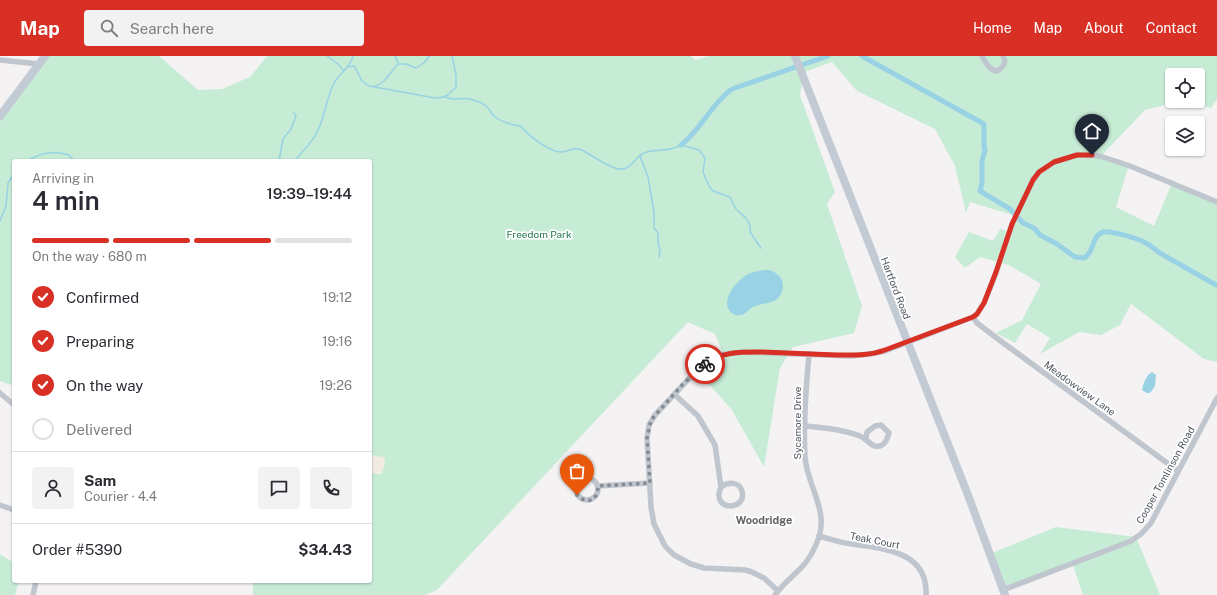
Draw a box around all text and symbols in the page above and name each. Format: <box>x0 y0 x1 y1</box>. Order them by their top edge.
search box <box>84 10 364 46</box>
text: Map <box>20 17 60 39</box>
icon: search <box>98 17 120 39</box>
text: Search here <box>130 20 214 37</box>
text: Home <box>973 20 1012 36</box>
text: Map <box>1034 20 1062 36</box>
text: About <box>1084 20 1124 36</box>
text: Contact <box>1146 20 1197 36</box>
map controls <box>1165 68 1205 156</box>
button: locate <box>1165 68 1205 108</box>
pin <box>1075 114 1109 155</box>
button: layers <box>1165 116 1205 156</box>
icon: home <box>1081 120 1103 142</box>
text: Arriving in <box>32 171 94 186</box>
text: 4 min <box>32 185 100 216</box>
text: 19:39–19:44 <box>267 185 352 202</box>
park label: Freedom Park <box>506 228 572 240</box>
text: On the way · 680 m <box>32 249 147 264</box>
street label: Hartford Road <box>879 255 913 321</box>
icon: check <box>32 286 54 308</box>
text: Confirmed <box>66 289 139 306</box>
text: 19:12 <box>323 290 352 305</box>
icon: check <box>32 330 54 352</box>
text: Preparing <box>66 333 135 350</box>
text: 19:16 <box>322 334 352 349</box>
courier <box>685 344 725 384</box>
icon: bike <box>694 353 716 375</box>
street label: Meadowview Lane <box>1042 358 1118 418</box>
icon: check <box>32 374 54 396</box>
text: On the way <box>66 377 143 394</box>
text: 19:26 <box>320 378 352 393</box>
street label: Sycamore Drive <box>791 386 803 460</box>
text: Delivered <box>66 421 132 438</box>
street label: Cooper Tomlinson Road <box>1133 424 1197 526</box>
pin <box>560 454 594 495</box>
icon: bag <box>566 460 588 482</box>
button: person <box>32 467 74 509</box>
button: chat <box>258 467 300 509</box>
button: phone <box>310 467 352 509</box>
text: Sam <box>84 472 116 489</box>
text: Courier · 4.4 <box>84 489 157 504</box>
district label: Woodridge <box>736 514 792 526</box>
street label: Teak Court <box>849 529 901 551</box>
text: Order #5390 <box>32 541 122 558</box>
text: $34.43 <box>298 541 352 558</box>

